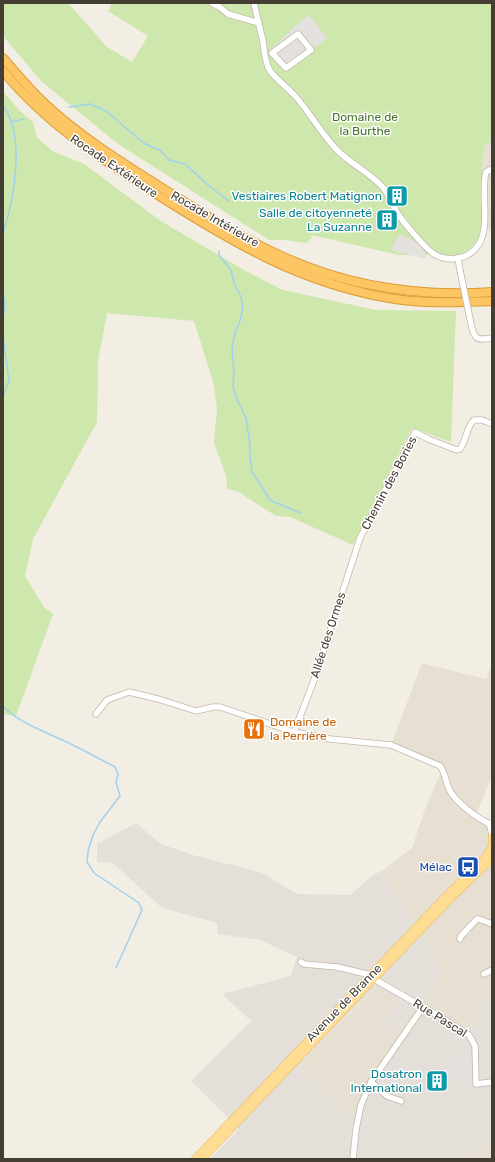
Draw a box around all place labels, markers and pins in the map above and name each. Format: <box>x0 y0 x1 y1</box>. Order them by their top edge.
building icon: Vestiaires Robert Matignon <box>384 183 410 209</box>
place label: Vestiaires Robert Matignon <box>232 189 382 203</box>
place label: Salle de citoyenneté La Suzanne <box>259 206 372 234</box>
building icon: Salle de citoyenneté La Suzanne <box>374 207 400 233</box>
place label: Domaine de la Perrière <box>270 715 336 743</box>
restaurant icon: Domaine de la Perrière <box>241 716 267 742</box>
bus stop icon: Mélac <box>455 854 481 880</box>
place label: Mélac <box>420 860 452 874</box>
place label: Dosatron International <box>350 1067 422 1095</box>
building icon: Dosatron International <box>424 1068 450 1094</box>

